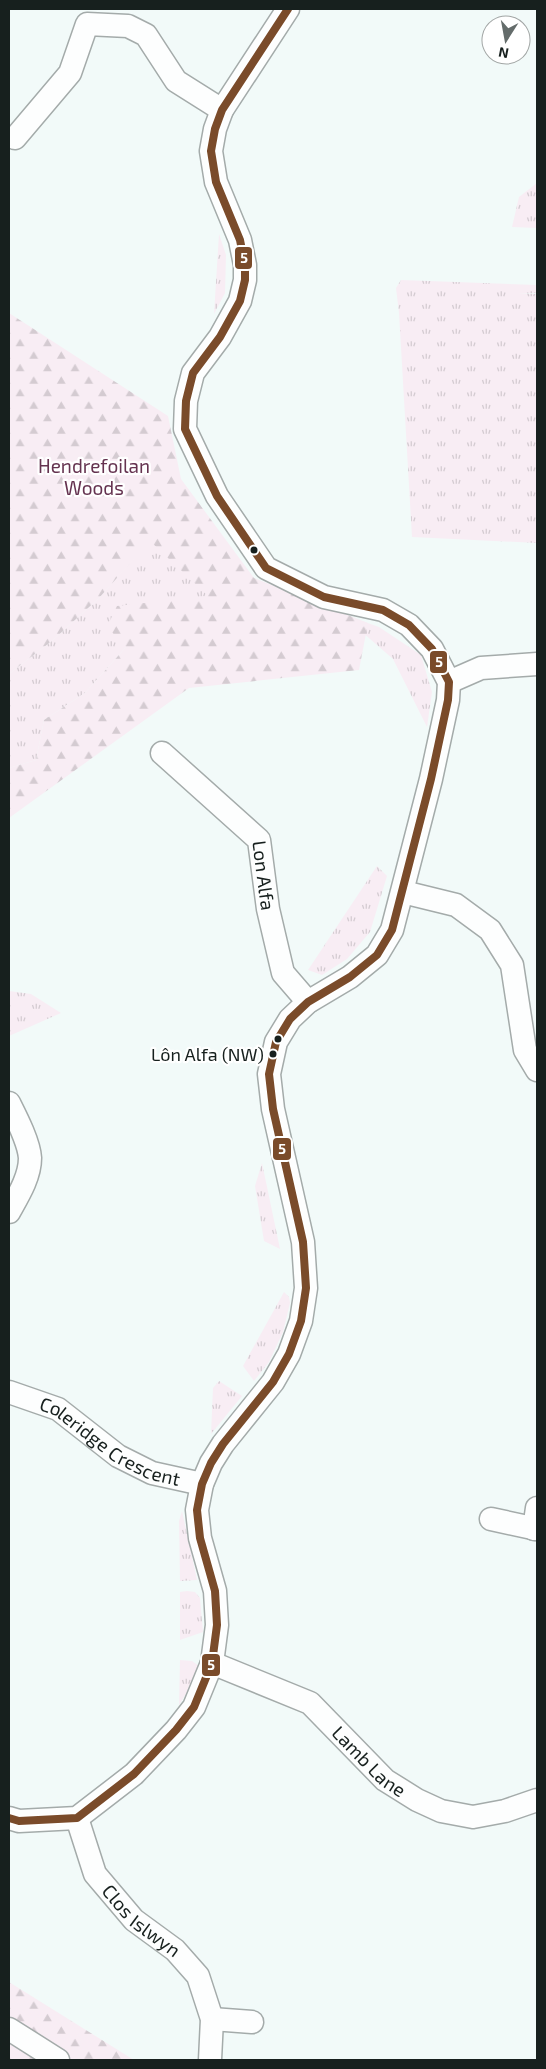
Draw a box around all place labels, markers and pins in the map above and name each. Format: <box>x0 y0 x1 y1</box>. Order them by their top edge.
unlabelled marker <box>249 545 259 555</box>
unlabelled marker <box>273 1034 283 1044</box>
place label: Lôn Alfa (NW) <box>151 1043 264 1065</box>
marker: Lôn Alfa (NW) <box>268 1049 278 1059</box>

